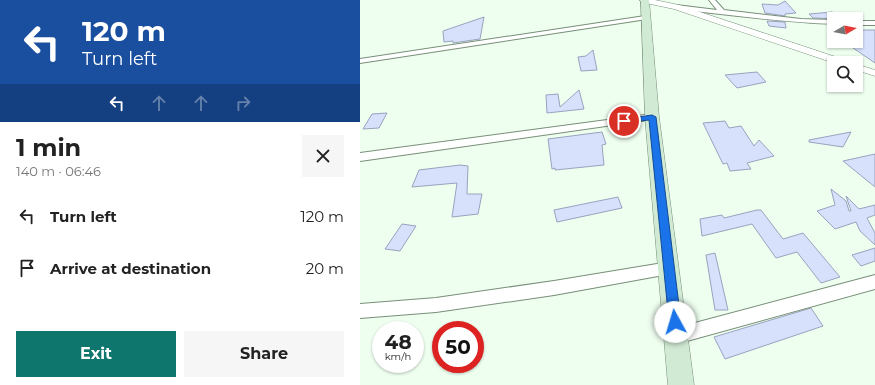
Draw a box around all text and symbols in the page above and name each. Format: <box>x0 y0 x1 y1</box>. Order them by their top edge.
north arrow <box>827 12 863 48</box>
map controls <box>827 12 863 92</box>
text: 120 m <box>82 14 166 48</box>
icon: left <box>16 16 68 68</box>
text: Turn left <box>82 48 157 70</box>
button: search <box>827 56 863 92</box>
icon: left <box>106 92 128 114</box>
icon: ahead <box>148 92 170 114</box>
icon: ahead <box>190 92 212 114</box>
icon: right <box>232 92 254 114</box>
pin <box>607 104 641 138</box>
icon: arrive <box>613 110 635 132</box>
text: 1 min <box>16 133 81 162</box>
button: close <box>302 135 344 177</box>
text: 140 m · 06:46 <box>16 163 101 179</box>
icon: left <box>16 205 38 227</box>
text: Turn left <box>50 207 117 226</box>
text: 120 m <box>300 207 344 226</box>
icon: arrive <box>16 257 38 279</box>
text: Arrive at destination <box>50 259 211 278</box>
text: 20 m <box>306 259 344 278</box>
position arrow <box>654 301 696 343</box>
speed limit sign: 50 <box>432 321 484 373</box>
text: 48 <box>384 330 412 354</box>
button: Exit <box>16 331 176 377</box>
button: Share <box>184 331 344 377</box>
text: km/h <box>385 350 411 363</box>

